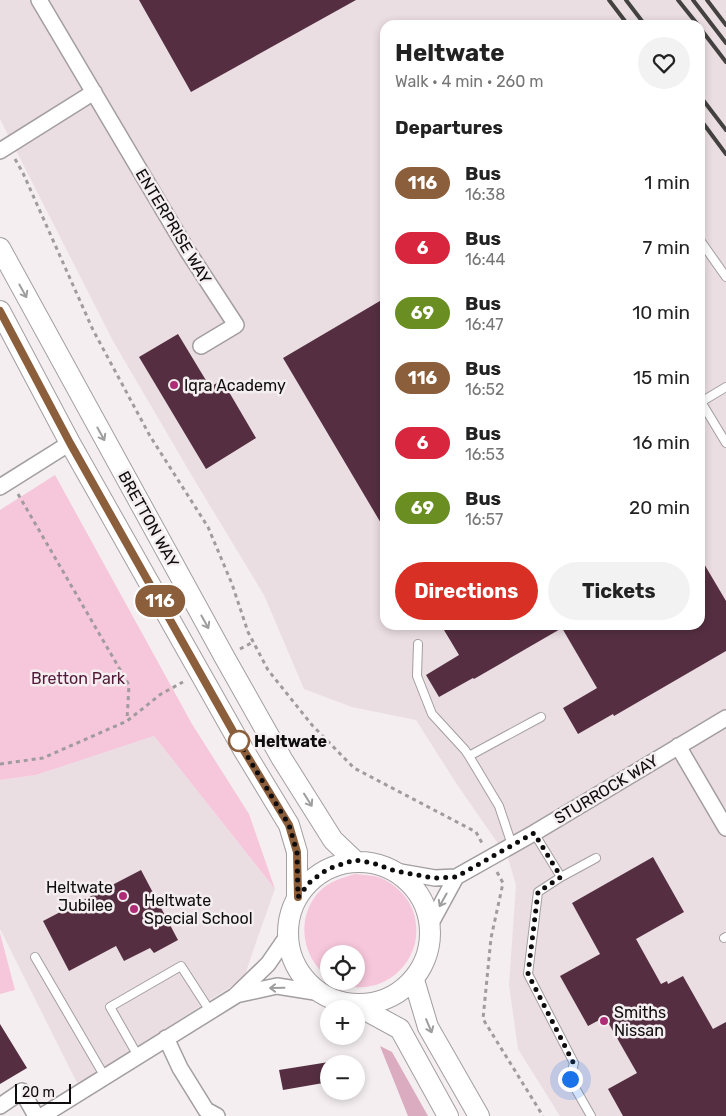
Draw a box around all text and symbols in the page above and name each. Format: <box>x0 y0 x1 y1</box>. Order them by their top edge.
button: heart <box>638 37 690 89</box>
text: Heltwate <box>395 39 504 67</box>
text: Walk · 4 min · 260 m <box>395 72 544 91</box>
text: Departures <box>395 116 503 139</box>
text: Bus <box>465 162 501 185</box>
street label: ENTERPRISE WAY <box>132 165 215 287</box>
text: 1 min <box>644 171 690 194</box>
text: 116 <box>408 172 437 194</box>
text: 16:38 <box>465 185 505 204</box>
text: Bus <box>465 227 501 250</box>
text: 7 min <box>643 236 690 259</box>
text: 6 <box>417 237 428 259</box>
text: 16:44 <box>465 250 505 269</box>
one-way arrow <box>19 283 29 298</box>
text: Bus <box>465 292 501 315</box>
text: 10 min <box>632 301 690 324</box>
text: 69 <box>411 302 434 324</box>
text: 16:47 <box>465 315 503 334</box>
text: Bus <box>465 357 501 380</box>
text: 15 min <box>633 366 690 389</box>
text: 116 <box>408 367 437 389</box>
place label: Iqra Academy <box>184 376 286 395</box>
marker: Iqra Academy <box>168 379 180 391</box>
text: 16:52 <box>465 380 505 399</box>
text: Bus <box>465 422 501 445</box>
one-way arrow <box>97 426 107 440</box>
text: 16 min <box>633 431 690 454</box>
text: 6 <box>417 432 428 454</box>
text: 16:53 <box>465 445 505 464</box>
street label: BRETTON WAY <box>114 468 183 571</box>
text: Bus <box>465 487 501 510</box>
text: 20 min <box>629 496 690 519</box>
text: 69 <box>411 497 434 519</box>
text: 16:57 <box>465 510 503 529</box>
button: Directions <box>395 562 538 620</box>
button: Tickets <box>548 562 690 620</box>
line badge: 116 <box>131 585 189 617</box>
text: 116 <box>145 590 175 612</box>
one-way arrow <box>201 614 210 629</box>
park label: Bretton Park <box>31 669 126 688</box>
marker: Heltwate <box>228 730 250 752</box>
place label: Heltwate <box>254 732 327 751</box>
street label: STURROCK WAY <box>551 751 662 828</box>
one-way arrow <box>303 793 313 807</box>
place label: Heltwate Jubilee <box>46 878 113 915</box>
marker: Heltwate Jubilee <box>117 890 129 902</box>
place label: Heltwate Special School <box>144 891 253 928</box>
one-way arrow <box>438 892 448 907</box>
marker: Heltwate Special School <box>128 903 140 915</box>
map controls <box>320 945 365 1100</box>
button: locate <box>320 945 365 990</box>
one-way arrow <box>270 983 286 993</box>
button: + <box>320 1000 365 1045</box>
place label: Smiths Nissan <box>614 1003 666 1040</box>
marker: Smiths Nissan <box>598 1015 610 1027</box>
one-way arrow <box>424 1018 434 1033</box>
button: − <box>320 1055 365 1100</box>
your location <box>558 1067 583 1092</box>
scale bar <box>15 1081 71 1104</box>
text: 20 m <box>22 1084 55 1101</box>

